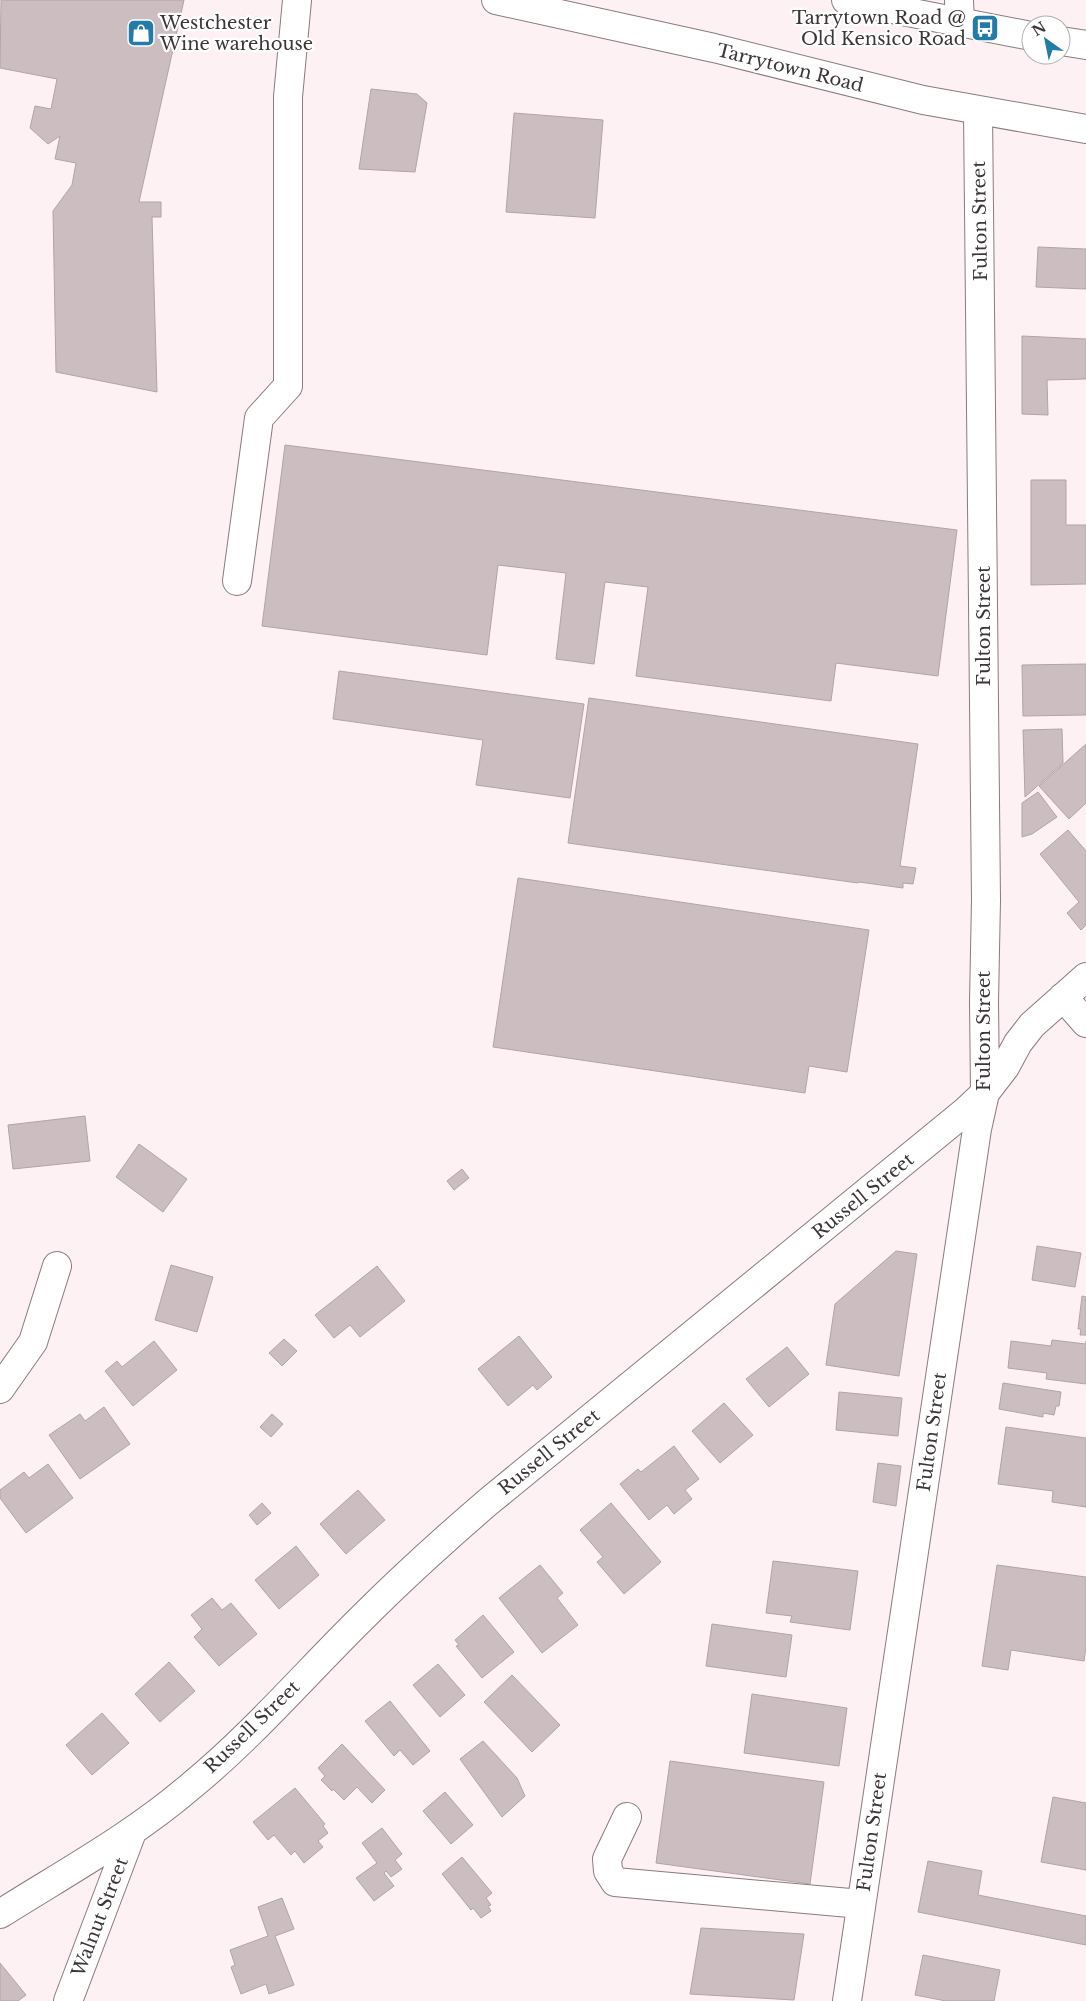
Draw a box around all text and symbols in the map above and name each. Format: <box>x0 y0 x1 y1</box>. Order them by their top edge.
place label: Tarrytown Road @ Old Kensico Road <box>792 7 966 50</box>
place label: Westchester Wine warehouse <box>159 12 313 55</box>
bus stop icon: Tarrytown Road @ Old Kensico Road <box>970 13 1000 43</box>
north arrow <box>1021 15 1071 65</box>
shop icon: Westchester Wine warehouse <box>126 18 156 48</box>
text: N <box>1028 18 1049 40</box>
street label: Tarrytown Road <box>714 39 866 97</box>
street label: Fulton Street <box>968 160 992 281</box>
street label: Fulton Street <box>973 566 995 686</box>
street label: Fulton Street <box>973 971 995 1091</box>
street label: Russell Street <box>808 1148 918 1244</box>
street label: Fulton Street <box>913 1371 951 1493</box>
street label: Russell Street <box>494 1404 604 1500</box>
street label: Russell Street <box>200 1676 304 1778</box>
street label: Fulton Street <box>853 1771 891 1893</box>
street label: Walnut Street <box>67 1854 133 1981</box>

